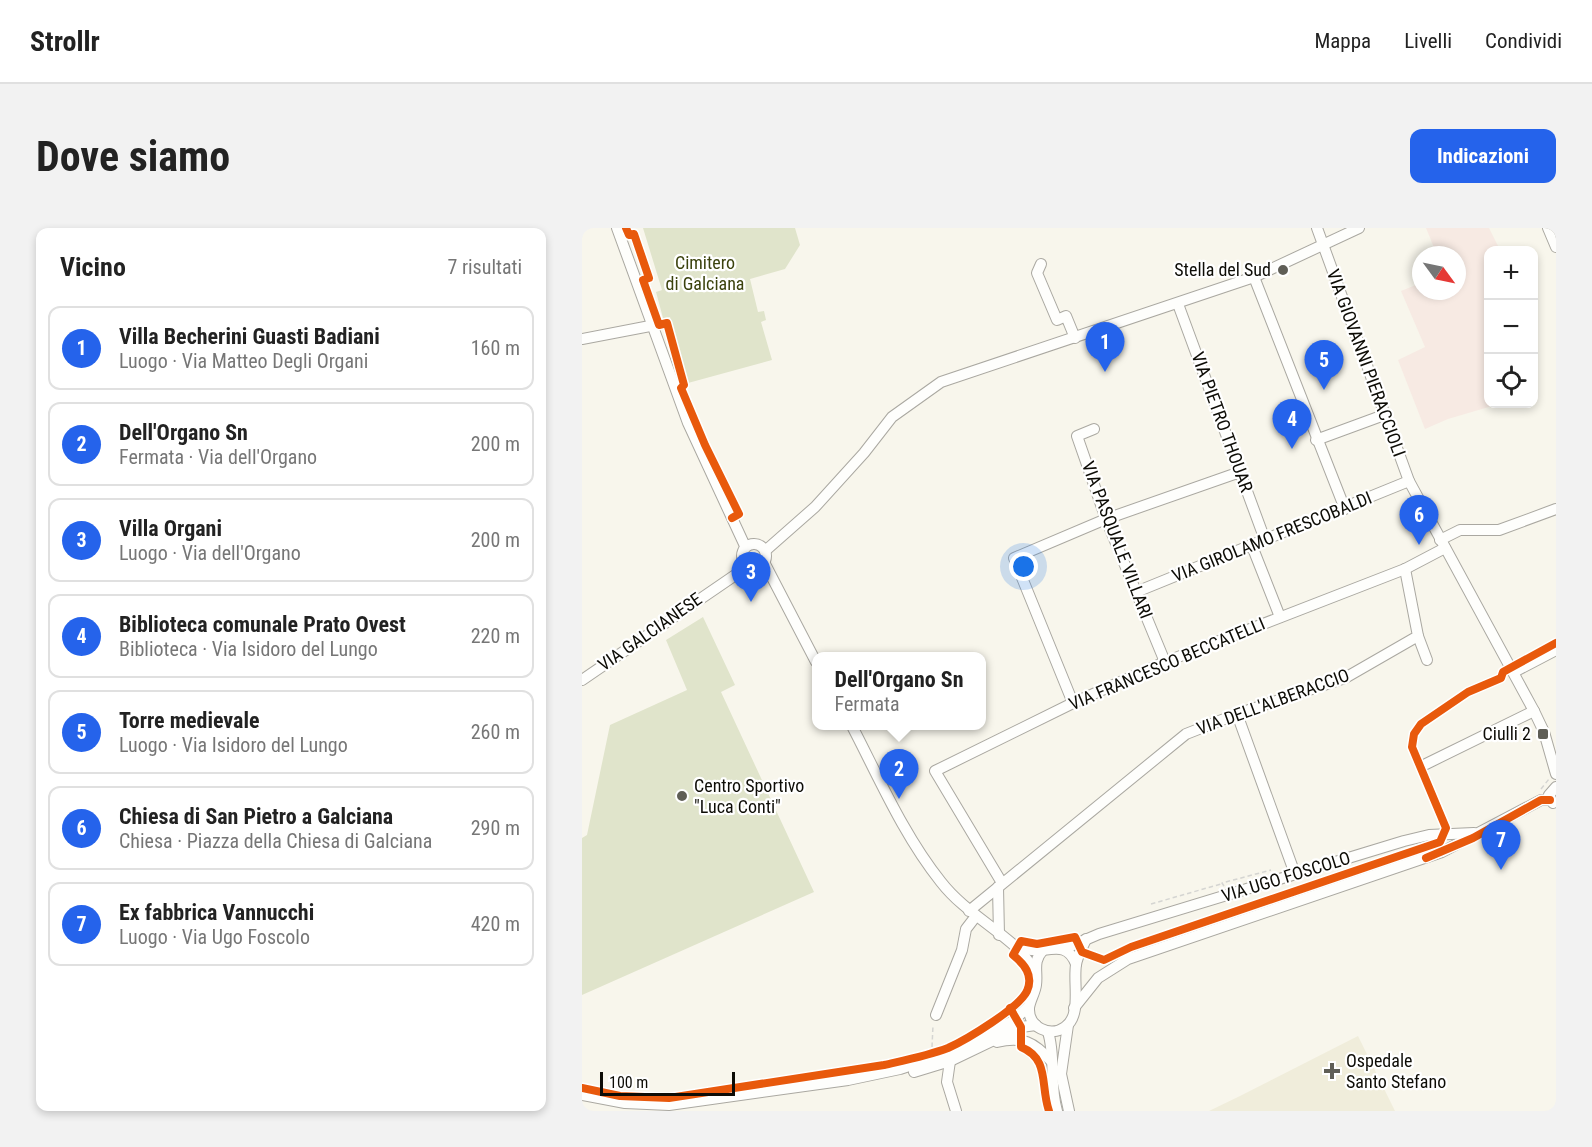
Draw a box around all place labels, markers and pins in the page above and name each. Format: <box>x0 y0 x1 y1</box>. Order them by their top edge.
place label: Stella del Sud <box>1174 259 1271 280</box>
marker: Stella del Sud <box>1276 263 1290 277</box>
pin: 1 <box>1086 322 1124 372</box>
pin: 5 <box>1304 340 1344 390</box>
pin: 4 <box>1272 400 1312 449</box>
pin: 6 <box>1400 496 1438 545</box>
pin: 3 <box>732 552 770 602</box>
place label: Ciulli 2 <box>1483 723 1531 744</box>
marker: Ciulli 2 <box>1536 727 1550 741</box>
pin: 2 <box>880 750 918 799</box>
place label: Centro Sportivo "Luca Conti" <box>694 775 804 817</box>
marker: Centro Sportivo "Luca Conti" <box>675 789 689 803</box>
pin: 7 <box>1482 820 1520 870</box>
place label: Ospedale Santo Stefano <box>1346 1050 1446 1092</box>
marker: Ospedale Santo Stefano <box>1323 1062 1341 1080</box>

